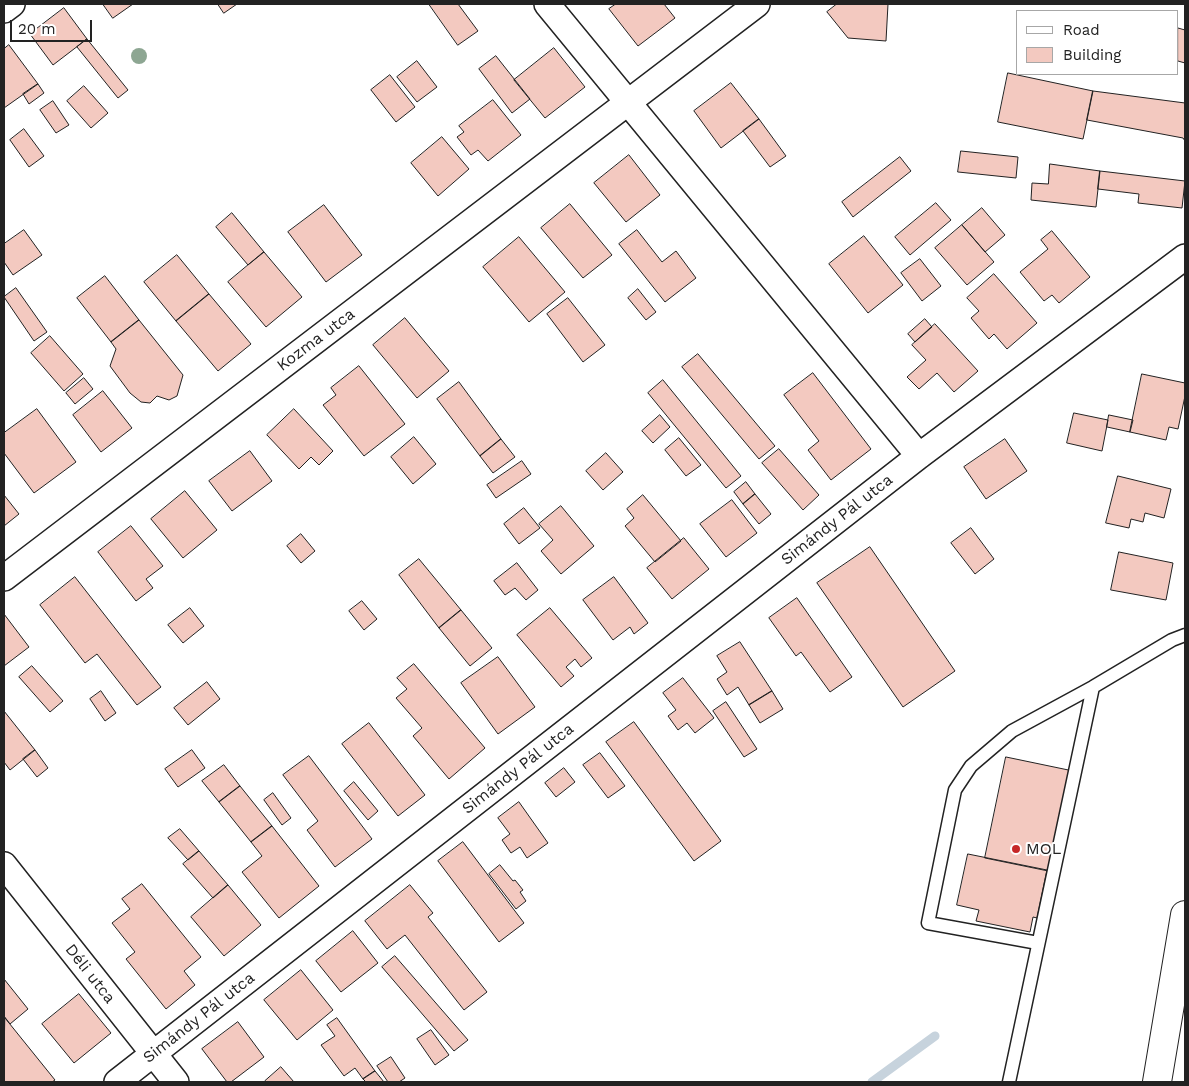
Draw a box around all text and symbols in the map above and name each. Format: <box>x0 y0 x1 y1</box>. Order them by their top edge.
scale bar <box>12 10 95 42</box>
legend <box>1016 10 1179 75</box>
text: 20 m <box>18 20 56 38</box>
text: Road <box>1063 21 1100 39</box>
text: Building <box>1063 46 1121 64</box>
street label: Kozma utca <box>273 305 359 375</box>
street label: Simándy Pál utca <box>777 471 897 569</box>
street label: Simándy Pál utca <box>458 720 578 818</box>
place label: MOL <box>1026 839 1061 859</box>
marker: MOL <box>1010 843 1022 855</box>
street label: Déli utca <box>61 941 119 1007</box>
street label: Simándy Pál utca <box>139 969 259 1067</box>

